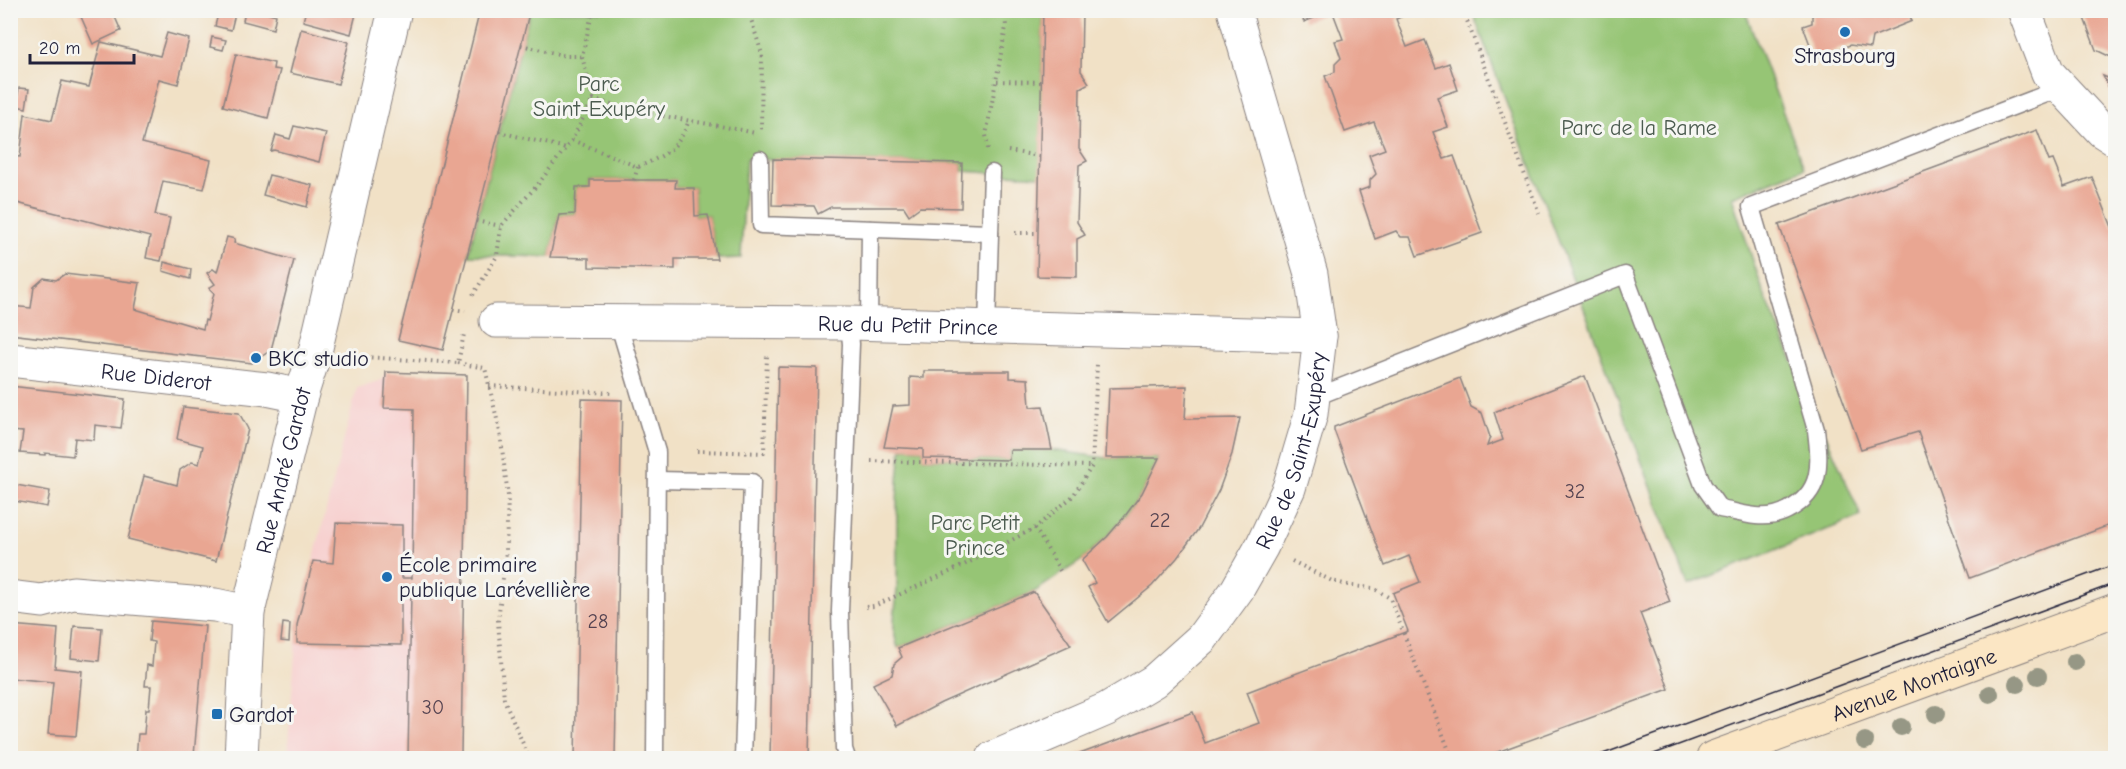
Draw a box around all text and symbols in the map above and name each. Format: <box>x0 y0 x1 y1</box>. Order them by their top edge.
marker: Strasbourg <box>1838 25 1852 39</box>
scale bar <box>30 27 134 65</box>
text: 20 m <box>39 38 80 59</box>
place label: Strasbourg <box>1794 43 1896 69</box>
park label: Parc Saint-Exupéry <box>533 71 665 122</box>
park label: Parc de la Rame <box>1561 115 1717 141</box>
street label: Rue du Petit Prince <box>818 311 998 341</box>
place label: BKC studio <box>268 346 369 372</box>
marker: BKC studio <box>249 351 263 365</box>
street label: Rue de Saint-Exupéry <box>1250 351 1332 553</box>
street label: Rue Diderot <box>100 358 213 397</box>
street label: Rue André Gardot <box>251 383 317 556</box>
house number: 32 <box>1565 480 1585 503</box>
house number: 22 <box>1150 509 1170 532</box>
park label: Parc Petit Prince <box>931 510 1020 561</box>
place label: École primaire publique Larévellière <box>399 552 590 603</box>
marker: École primaire publique Larévellière <box>380 570 394 584</box>
house number: 28 <box>588 610 608 633</box>
street label: Avenue Montaigne <box>1828 643 2000 727</box>
house number: 30 <box>422 696 444 719</box>
place label: Gardot <box>229 702 294 728</box>
marker: Gardot <box>210 707 224 721</box>

